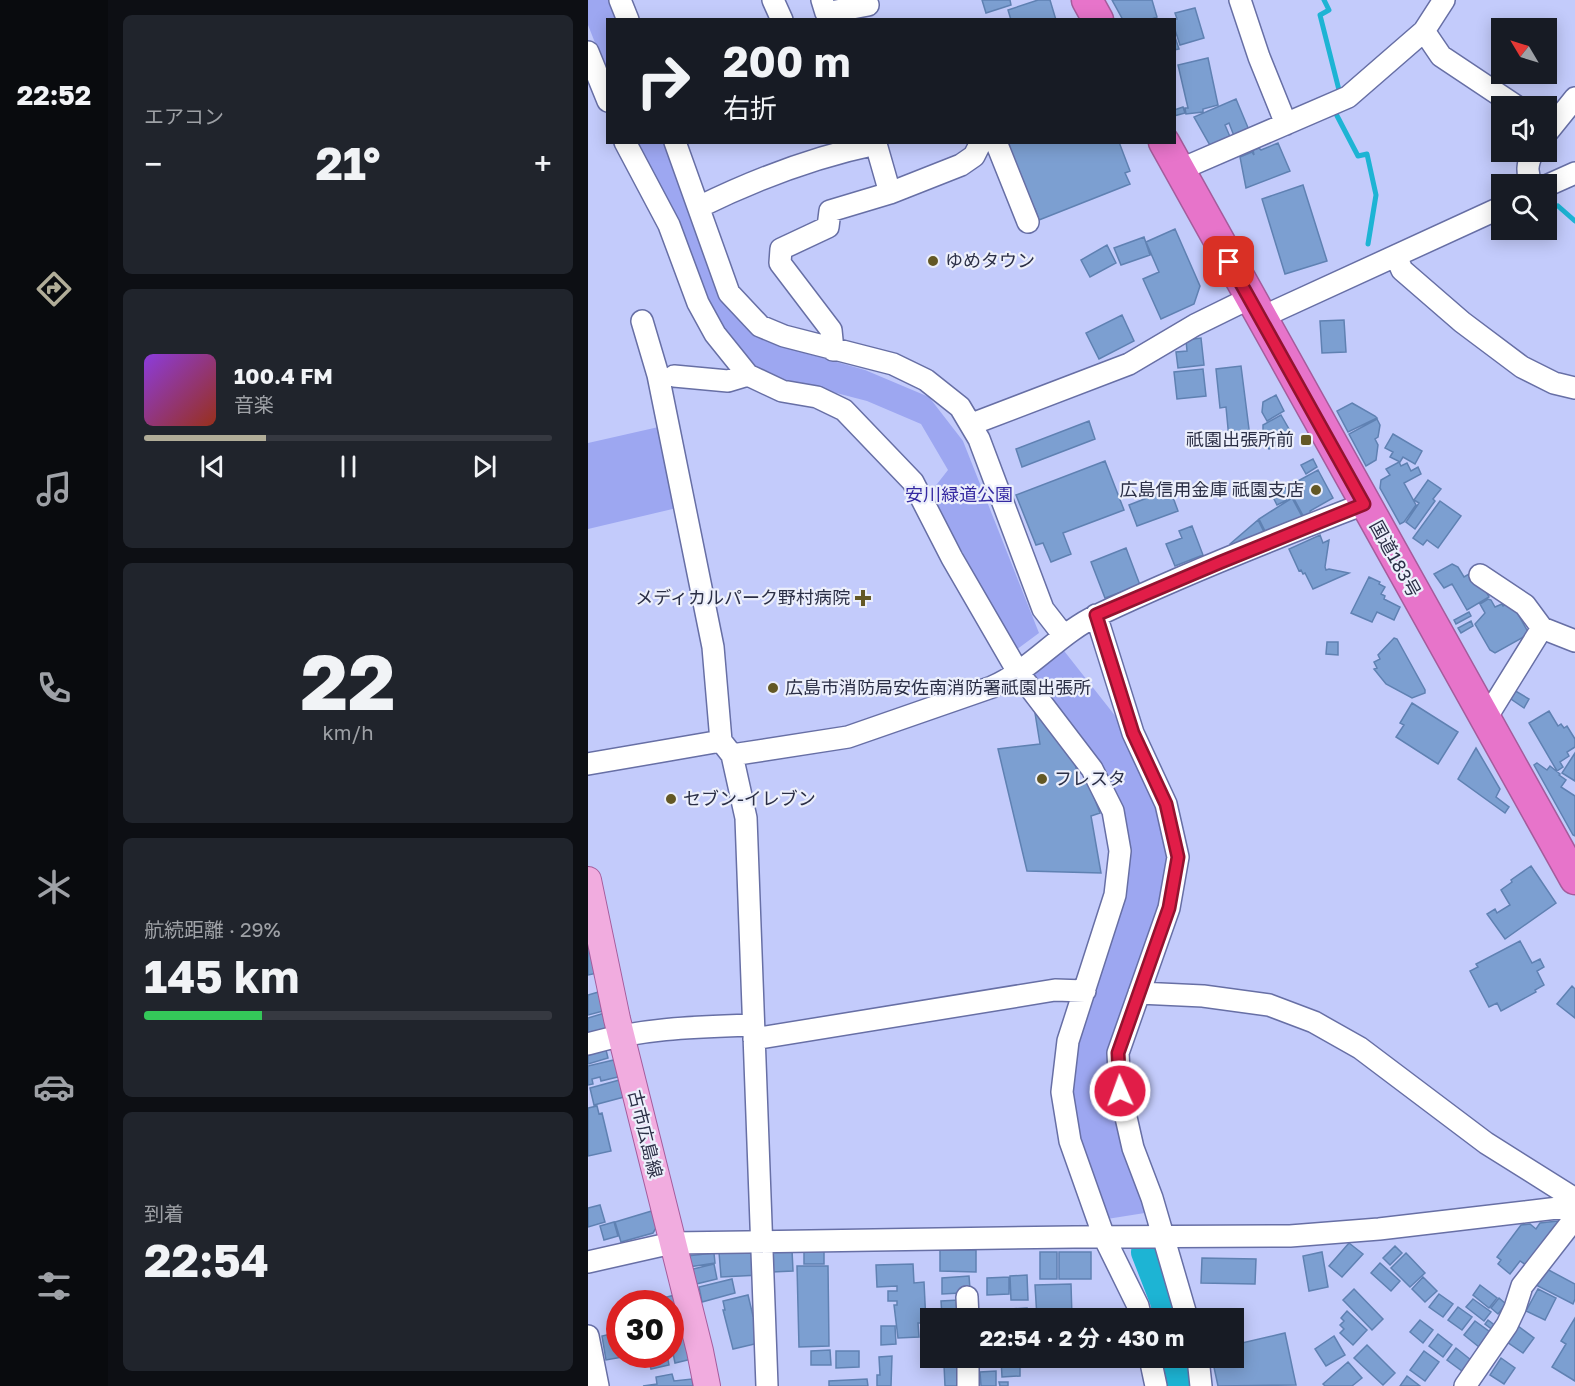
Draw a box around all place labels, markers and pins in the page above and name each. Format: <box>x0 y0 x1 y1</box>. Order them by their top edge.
pin <box>1203 236 1254 287</box>
place label: ゆめタウン <box>945 249 1035 271</box>
marker: ゆめタウン <box>926 254 940 268</box>
place label: 祇園出張所前 <box>1186 428 1294 450</box>
marker: 祇園出張所前 <box>1299 433 1313 447</box>
place label: 広島信用金庫 祇園支店 <box>1120 478 1304 500</box>
marker: 広島信用金庫 祇園支店 <box>1309 483 1323 497</box>
place label: メディカルパーク野村病院 <box>635 586 850 608</box>
marker: メディカルパーク野村病院 <box>854 589 872 607</box>
place label: 広島市消防局安佐南消防署祇園出張所 <box>785 676 1091 698</box>
marker: 広島市消防局安佐南消防署祇園出張所 <box>766 681 780 695</box>
place label: フレスタ <box>1054 767 1126 789</box>
marker: フレスタ <box>1035 772 1049 786</box>
place label: セブン-イレブン <box>683 787 816 809</box>
marker: セブン-イレブン <box>664 792 678 806</box>

